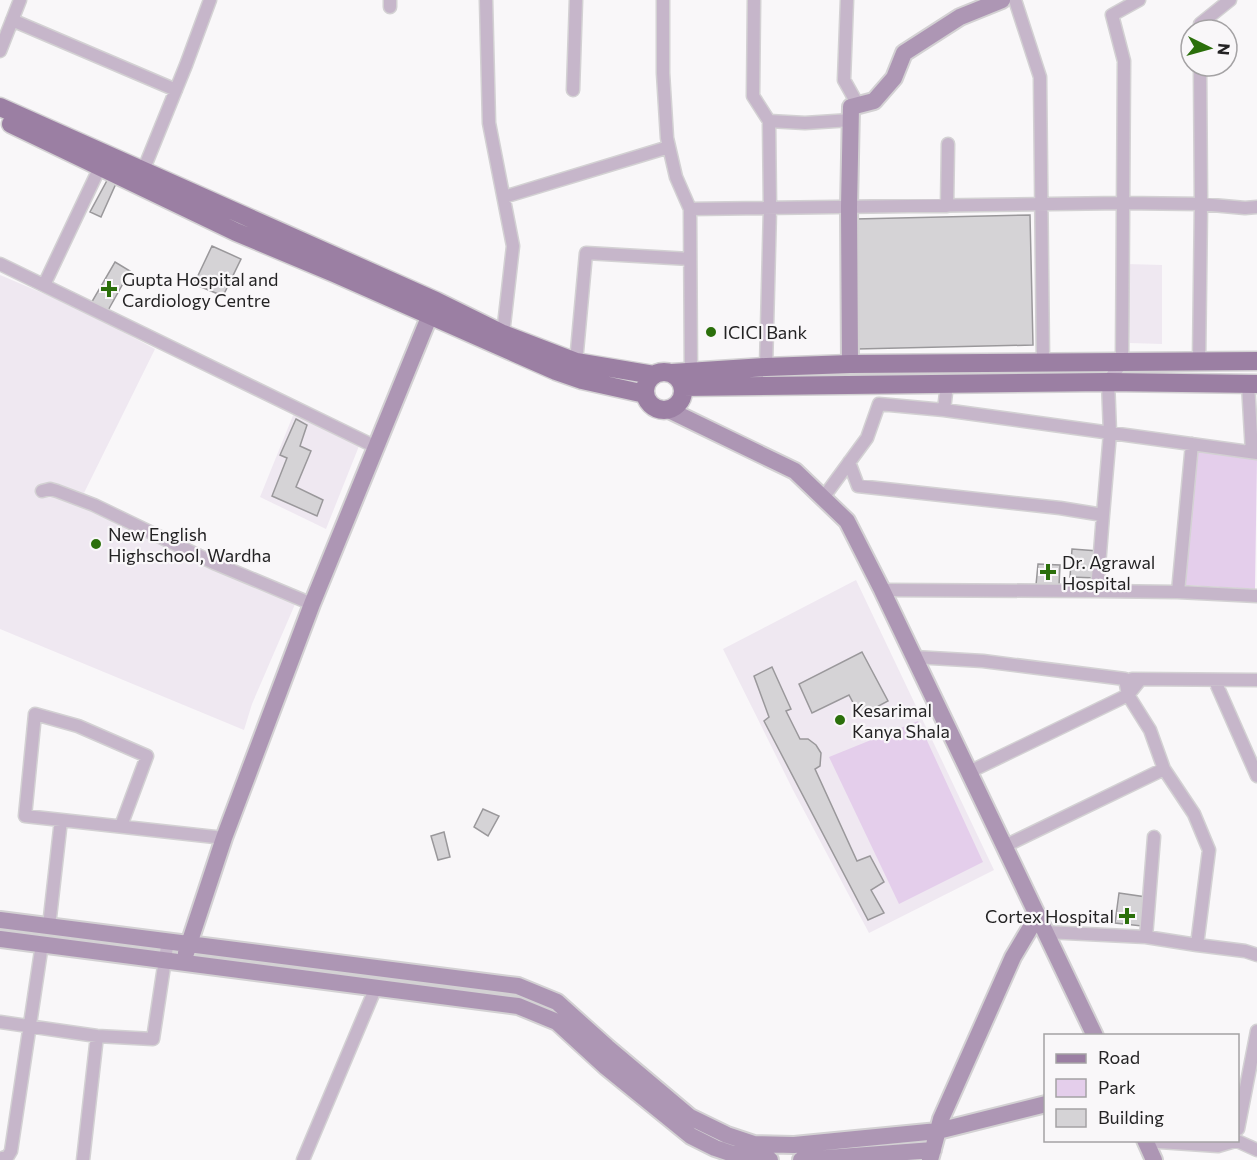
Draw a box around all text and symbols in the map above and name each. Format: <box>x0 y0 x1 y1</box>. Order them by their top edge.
north arrow <box>1179 18 1239 78</box>
text: N <box>1214 43 1234 56</box>
place label: Gupta Hospital and Cardiology Centre <box>122 268 278 311</box>
marker: Gupta Hospital and Cardiology Centre <box>100 280 118 298</box>
place label: ICICI Bank <box>723 321 808 343</box>
marker: ICICI Bank <box>704 325 718 339</box>
place label: New English Highschool, Wardha <box>108 523 271 566</box>
marker: New English Highschool, Wardha <box>89 537 103 551</box>
place label: Dr. Agrawal Hospital <box>1062 551 1155 594</box>
marker: Dr. Agrawal Hospital <box>1039 563 1057 581</box>
place label: Kesarimal Kanya Shala <box>852 699 950 742</box>
marker: Kesarimal Kanya Shala <box>833 713 847 727</box>
place label: Cortex Hospital <box>985 905 1114 927</box>
marker: Cortex Hospital <box>1118 907 1136 925</box>
legend <box>1044 1034 1239 1142</box>
text: Road <box>1098 1046 1140 1068</box>
text: Park <box>1098 1076 1136 1098</box>
text: Building <box>1098 1106 1164 1128</box>

